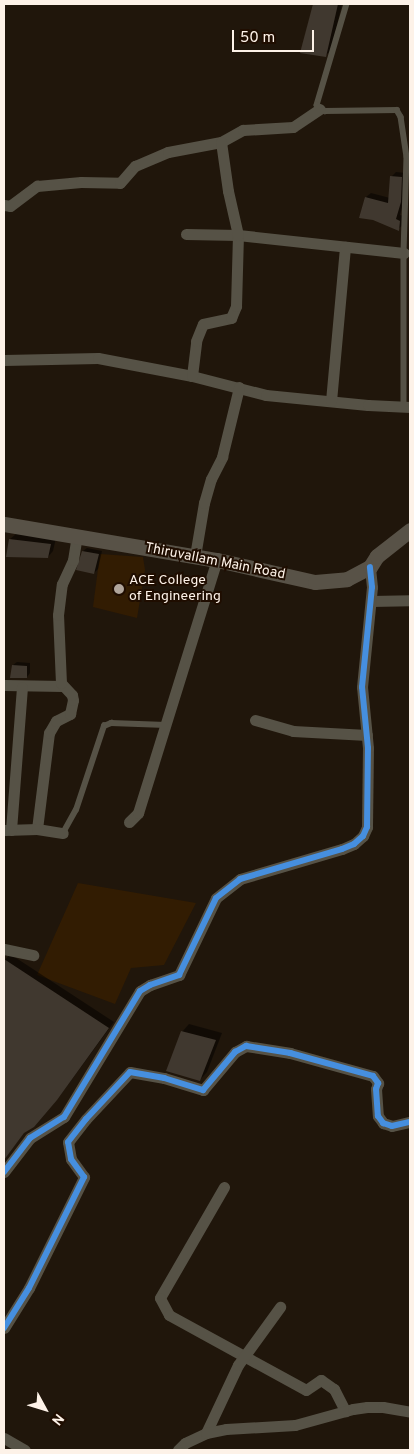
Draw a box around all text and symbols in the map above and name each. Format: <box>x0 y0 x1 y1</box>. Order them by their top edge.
scale bar <box>234 20 316 52</box>
text: 50 m <box>240 29 275 48</box>
street label: Thiruvallam Main Road <box>143 540 287 584</box>
place label: ACE College of Engineering <box>129 573 221 606</box>
marker: ACE College of Engineering <box>113 583 125 595</box>
north arrow <box>20 1384 70 1434</box>
text: N <box>47 1409 67 1428</box>

